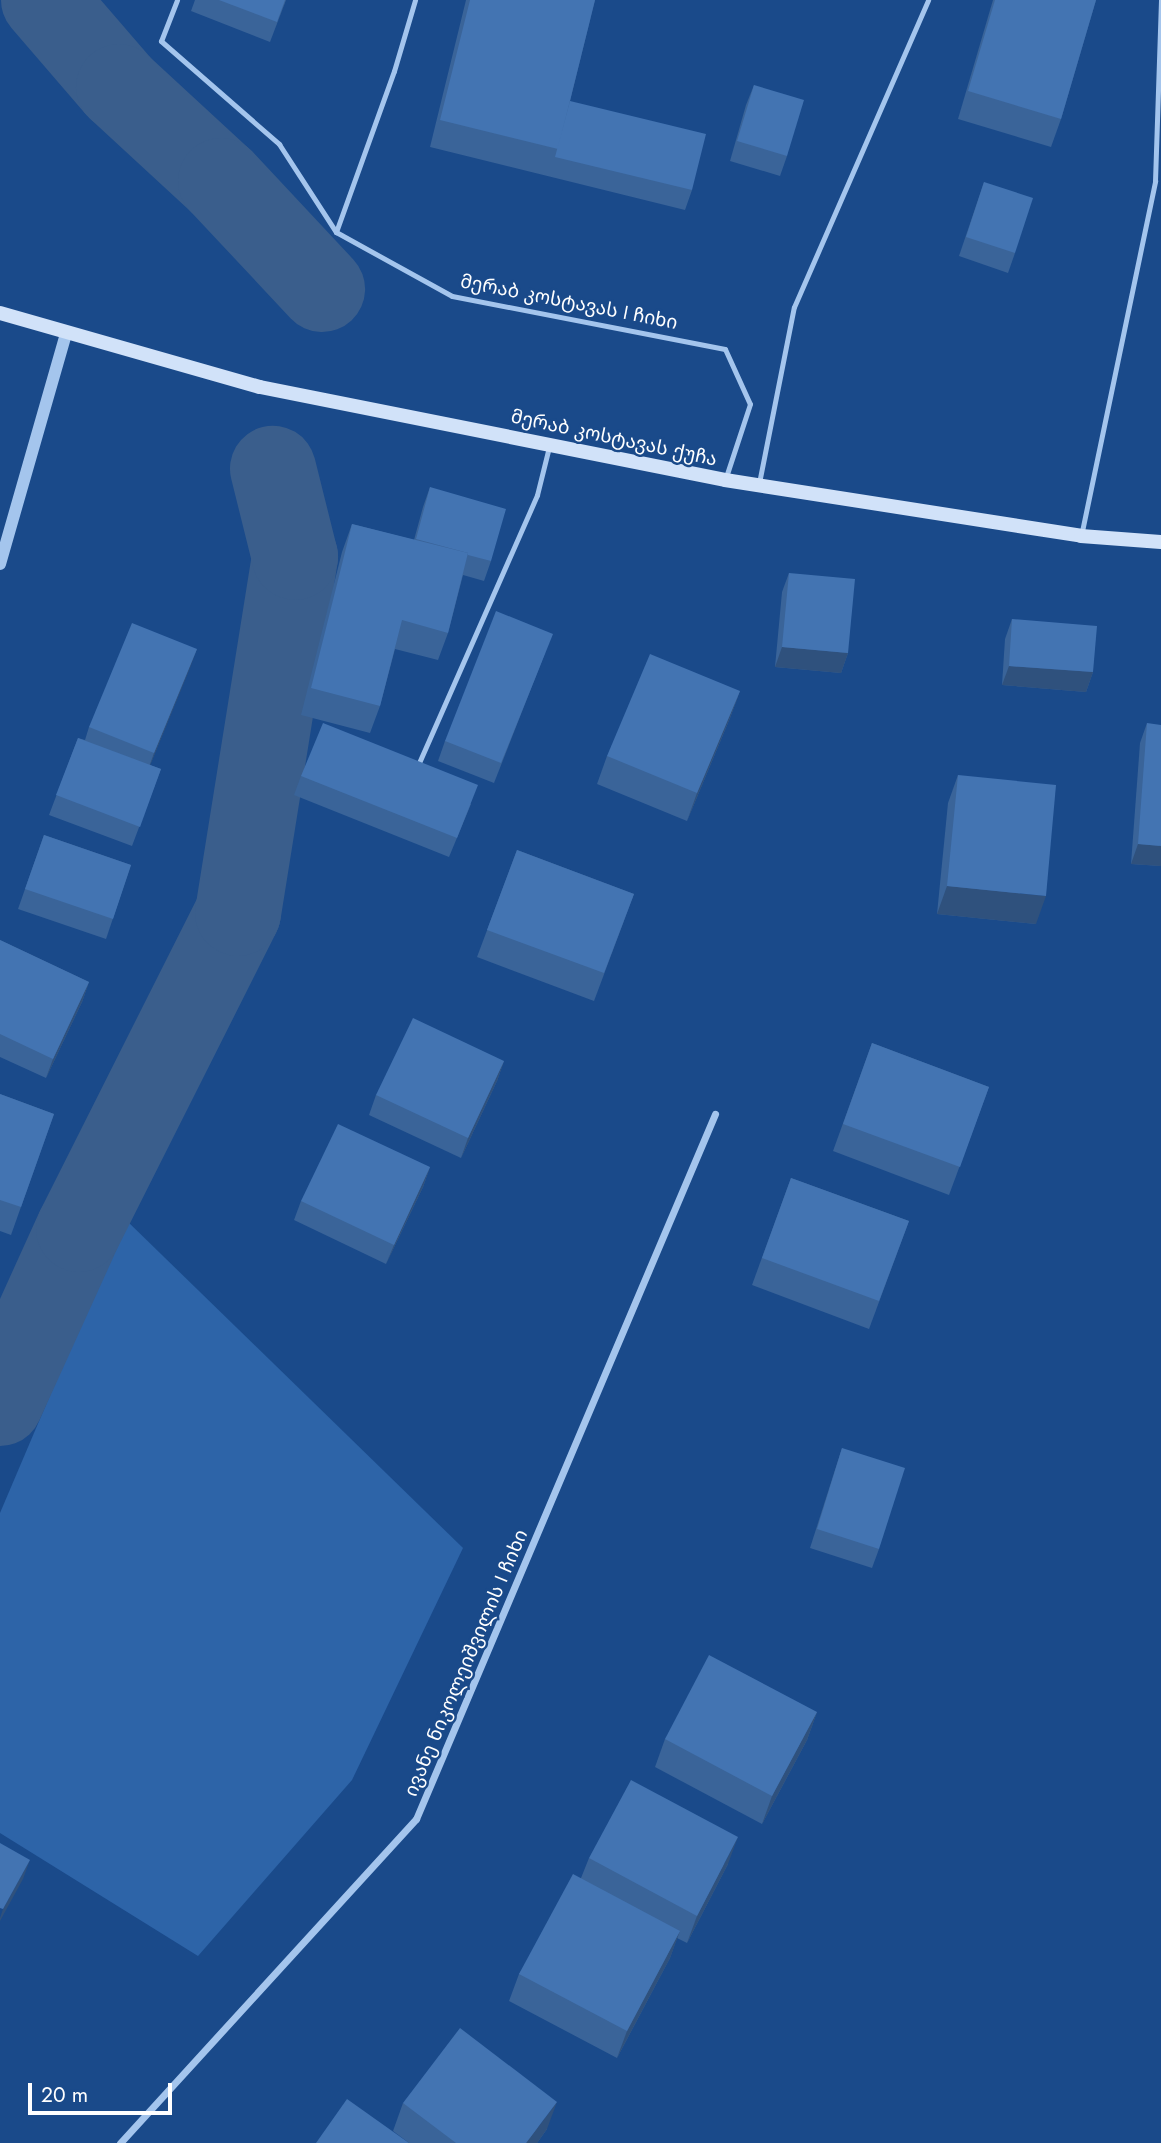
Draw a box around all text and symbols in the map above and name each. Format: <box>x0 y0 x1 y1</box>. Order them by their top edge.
street label: მერაბ კოსტავას I ჩიხი <box>459 270 679 334</box>
street label: მერაბ კოსტავას ქუჩა <box>509 405 719 471</box>
street label: ივანე ნიკოლეიშვილის I ჩიხი <box>399 1526 533 1800</box>
scale bar <box>32 2070 175 2114</box>
text: 20 m <box>41 2080 88 2110</box>

